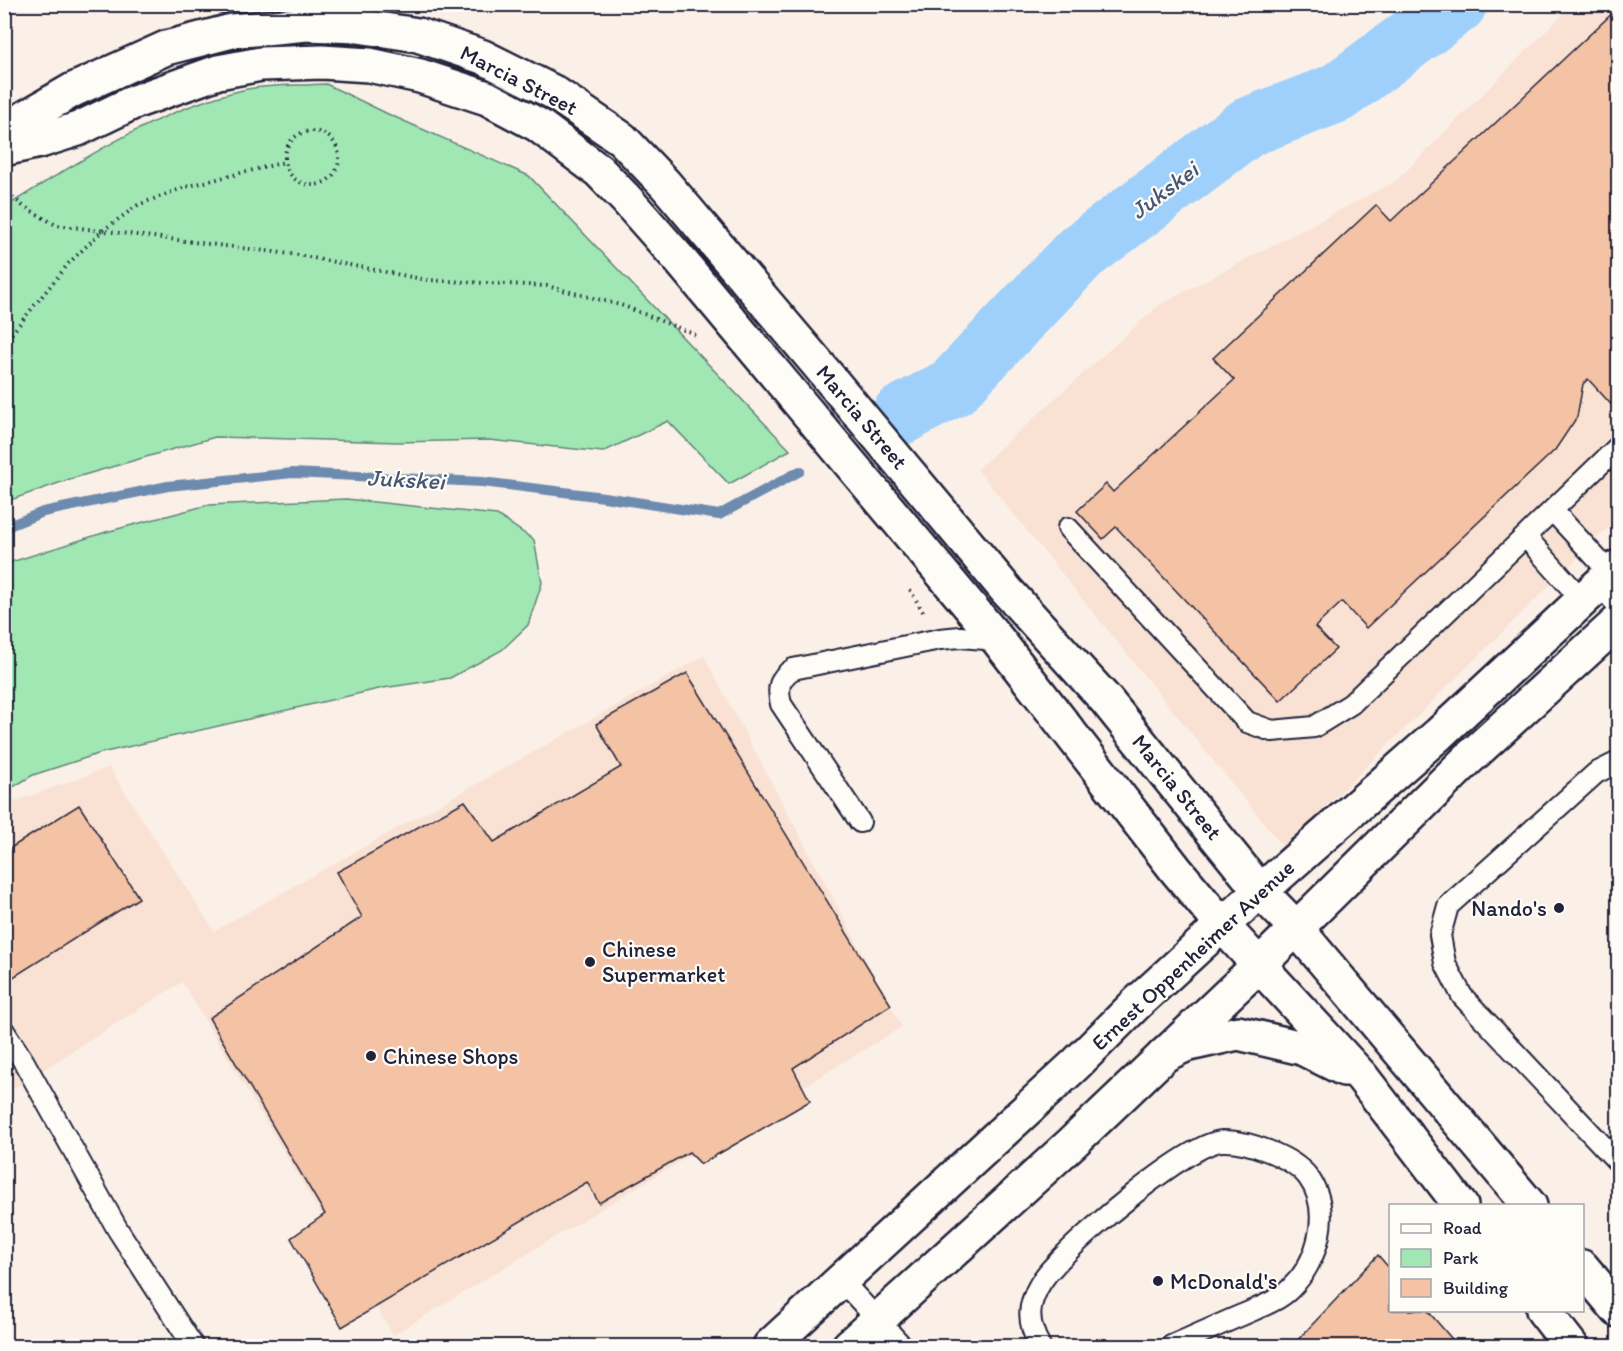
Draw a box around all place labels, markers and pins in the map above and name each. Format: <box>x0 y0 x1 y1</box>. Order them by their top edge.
place label: Nando's <box>1471 895 1547 922</box>
marker: Nando's <box>1552 901 1566 915</box>
place label: Chinese Supermarket <box>602 936 726 988</box>
marker: Chinese Supermarket <box>583 955 597 969</box>
place label: Chinese Shops <box>383 1043 518 1070</box>
marker: Chinese Shops <box>364 1049 378 1063</box>
place label: McDonald's <box>1170 1268 1278 1295</box>
marker: McDonald's <box>1151 1274 1165 1288</box>

